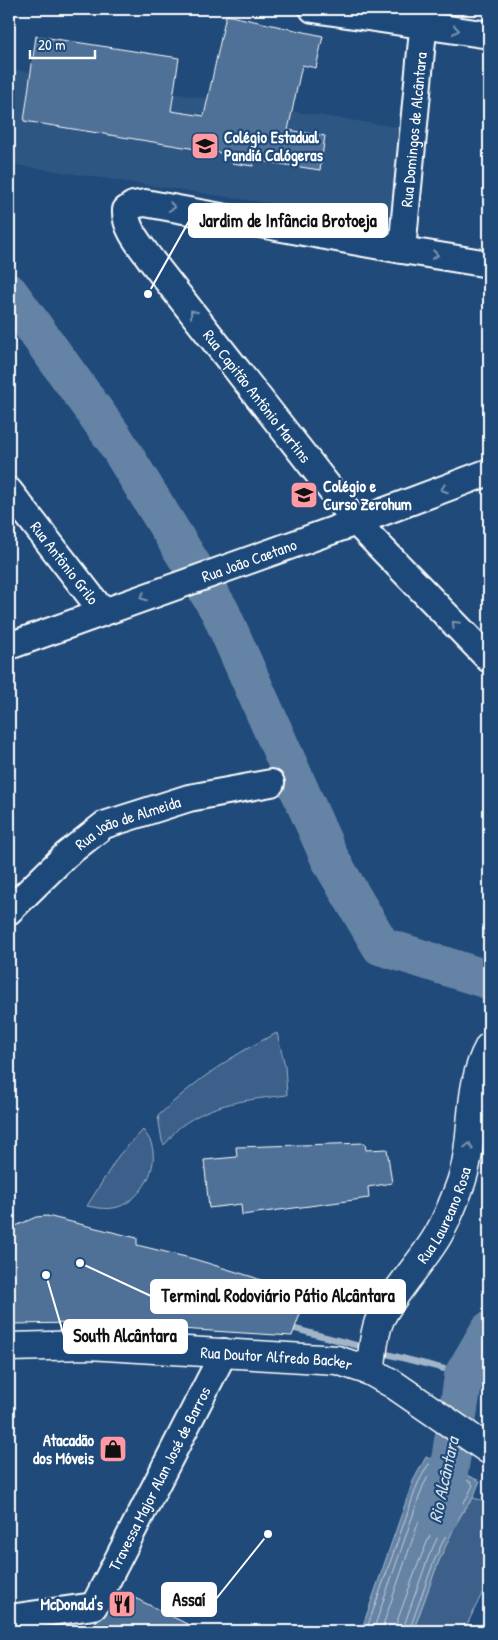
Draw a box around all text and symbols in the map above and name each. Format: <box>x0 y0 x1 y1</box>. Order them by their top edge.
one-way arrow <box>453 24 461 35</box>
scale bar <box>30 28 95 60</box>
text: 20 m <box>38 34 65 55</box>
street label: Rua Domingos de Alcântara <box>395 51 432 208</box>
place label: Colégio Estadual Pandiá Calógeras <box>224 126 324 167</box>
school or university icon: Colégio Estadual Pandiá Calógeras <box>190 131 220 161</box>
one-way arrow <box>168 202 176 212</box>
callout: Jardim de Infância Brotoeja <box>189 204 387 237</box>
text: Jardim de Infância Brotoeja <box>199 208 378 233</box>
one-way arrow <box>431 250 439 260</box>
one-way arrow <box>189 310 198 319</box>
street label: Rua Capitão Antônio Martins <box>198 325 317 467</box>
place label: Colégio e Curso Zerohum <box>323 475 412 515</box>
school or university icon: Colégio e Curso Zerohum <box>289 480 319 510</box>
one-way arrow <box>440 483 448 493</box>
street label: Rua Antônio Grilo <box>26 517 104 609</box>
street label: Rua João Caetano <box>199 533 300 587</box>
one-way arrow <box>140 591 148 601</box>
one-way arrow <box>452 621 461 630</box>
street label: Rua João de Almeida <box>70 790 183 855</box>
one-way arrow <box>463 1142 474 1151</box>
street label: Rua Laureano Rosa <box>411 1165 476 1268</box>
callout: Terminal Rodoviário Pátio Alcântara <box>151 1280 405 1313</box>
text: Terminal Rodoviário Pátio Alcântara <box>160 1283 396 1308</box>
callout: South Alcântara <box>64 1320 187 1353</box>
text: South Alcântara <box>73 1323 178 1348</box>
street label: Rua Doutor Alfredo Backer <box>200 1341 355 1375</box>
street label: Travessa Major Alan José de Barros <box>103 1383 216 1575</box>
place label: Atacadão dos Móveis <box>33 1429 95 1469</box>
water label: Rio Alcântara <box>422 1433 465 1525</box>
shop icon: Atacadão dos Móveis <box>98 1434 128 1464</box>
callout: Assaí <box>162 1583 216 1616</box>
text: Assaí <box>172 1587 206 1612</box>
restaurant icon: McDonald's <box>107 1589 137 1619</box>
place label: McDonald's <box>40 1593 104 1615</box>

